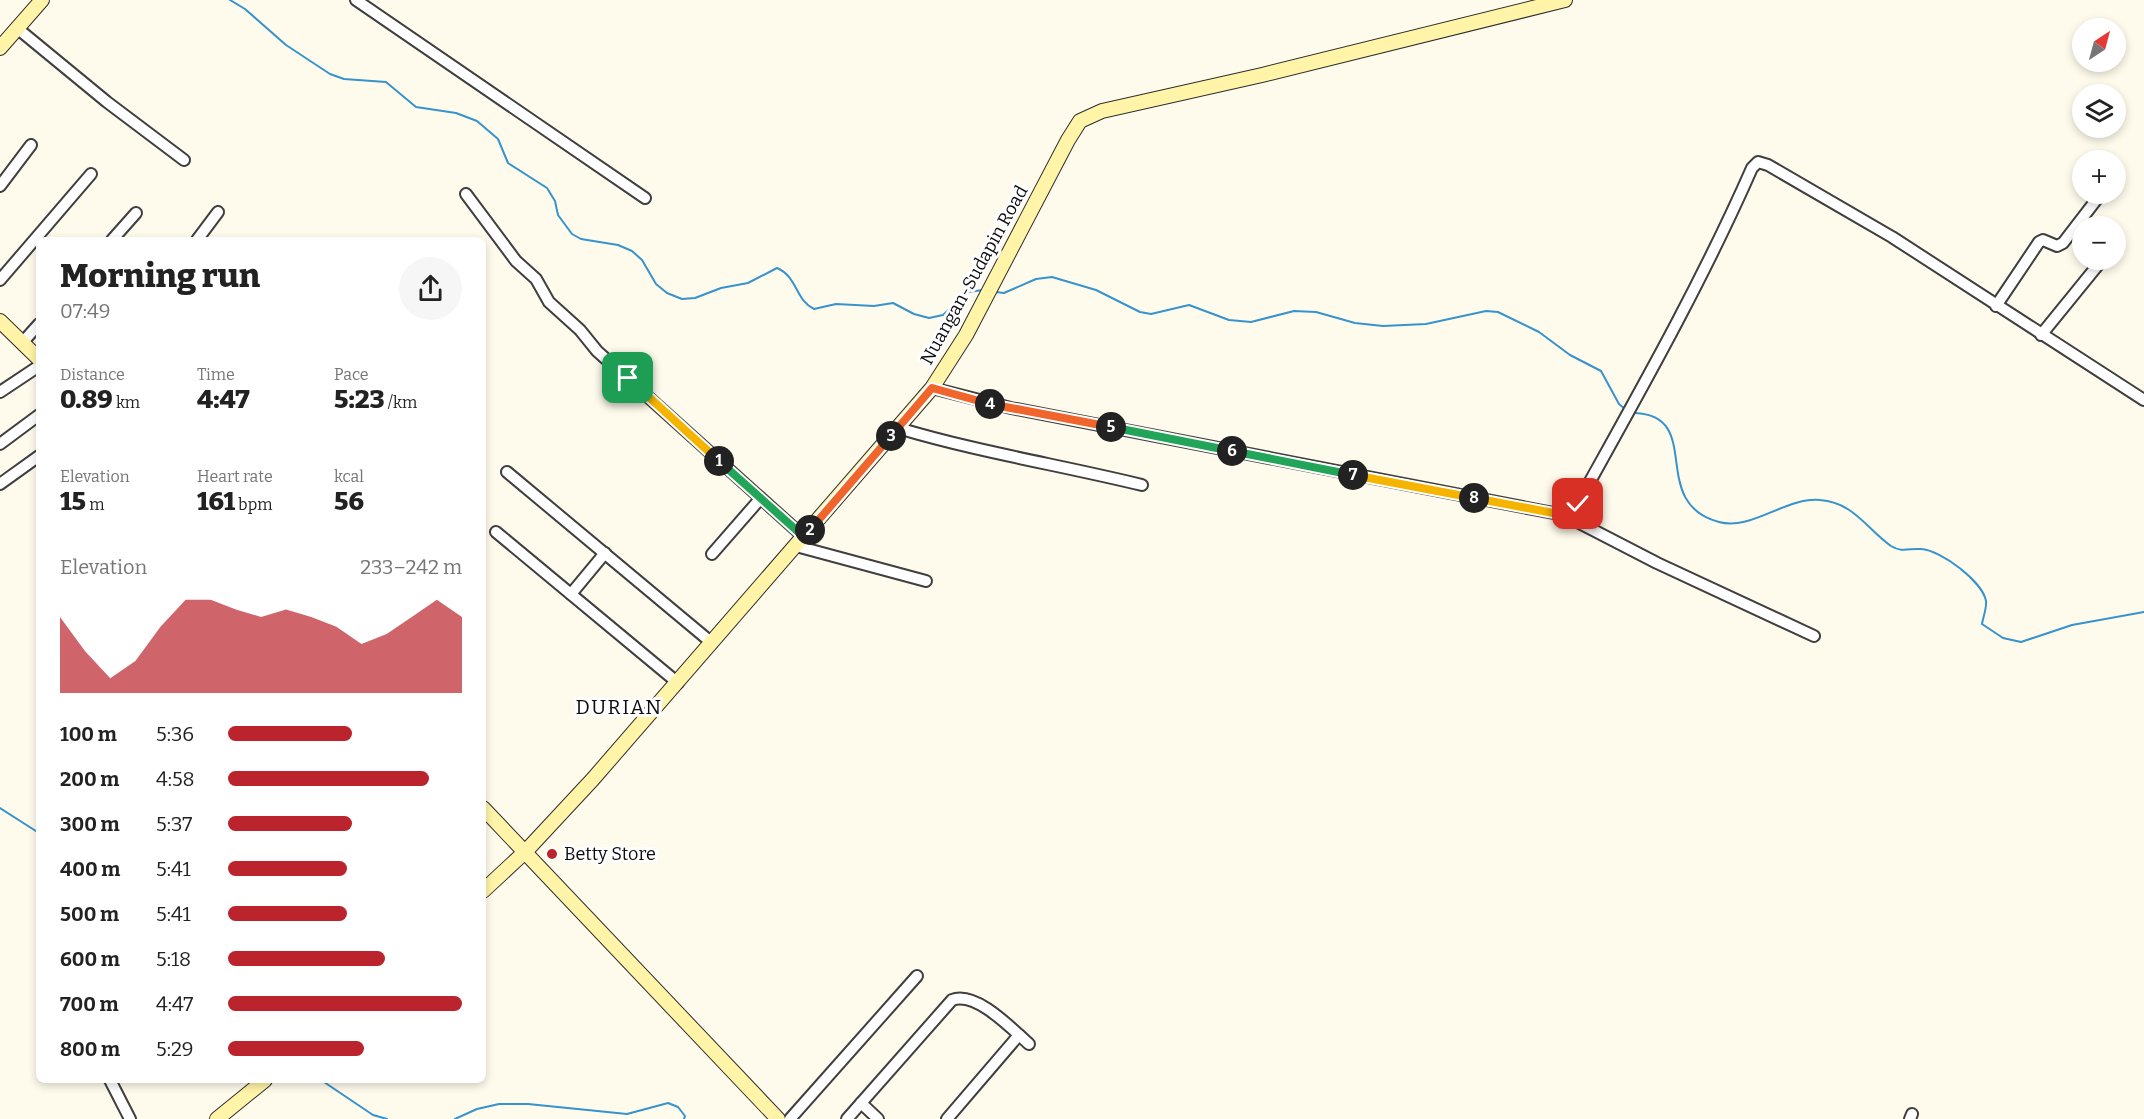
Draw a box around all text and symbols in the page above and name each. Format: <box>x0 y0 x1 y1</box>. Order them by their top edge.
north arrow <box>2072 18 2126 72</box>
map controls <box>2072 18 2126 270</box>
button: layers <box>2072 84 2126 138</box>
button: + <box>2072 150 2126 204</box>
street label: Nuangan-Sudapin Road <box>916 181 1033 368</box>
button: − <box>2072 216 2126 270</box>
text: Morning run <box>60 256 260 296</box>
button: share <box>399 257 462 320</box>
text: 07:49 <box>60 299 110 323</box>
pin <box>602 352 653 403</box>
icon: arrive <box>611 361 644 394</box>
text: Distance <box>60 365 125 384</box>
text: Time <box>197 365 235 384</box>
text: Pace <box>334 365 369 384</box>
text: 0.89 <box>60 384 113 415</box>
text: 4:47 <box>197 384 250 415</box>
text: 5:23 <box>334 384 385 415</box>
pin: 4 <box>975 389 1005 419</box>
text: km <box>113 393 140 412</box>
text: /km <box>385 393 417 412</box>
text: 4 <box>985 394 995 413</box>
pin: 5 <box>1096 412 1126 442</box>
text: 5 <box>1107 417 1115 436</box>
pin: 3 <box>876 421 906 451</box>
text: 3 <box>886 426 896 445</box>
pin: 6 <box>1217 436 1247 466</box>
text: 6 <box>1227 441 1237 460</box>
pin: 1 <box>704 446 734 476</box>
text: 1 <box>716 451 722 470</box>
pin: 7 <box>1338 460 1368 490</box>
text: 7 <box>1349 465 1357 484</box>
text: Elevation <box>60 467 130 486</box>
text: Heart rate <box>197 467 273 486</box>
text: kcal <box>334 467 364 486</box>
pin <box>1552 478 1603 529</box>
pin: 8 <box>1459 483 1489 513</box>
text: 15 <box>60 486 86 517</box>
text: 161 <box>197 486 235 517</box>
text: 56 <box>334 486 364 517</box>
icon: check <box>1561 487 1594 520</box>
text: 8 <box>1469 488 1479 507</box>
text: m <box>86 495 104 514</box>
text: bpm <box>235 495 272 514</box>
pin: 2 <box>795 515 825 545</box>
text: 2 <box>805 520 815 539</box>
text: Elevation <box>60 555 147 579</box>
text: 233–242 m <box>360 555 462 579</box>
district label: DURIAN <box>575 695 663 719</box>
text: 100 m <box>60 722 117 746</box>
text: 5:36 <box>156 722 194 746</box>
text: 200 m <box>60 767 119 791</box>
text: 4:58 <box>156 767 195 791</box>
text: 300 m <box>60 812 120 836</box>
text: 5:37 <box>156 812 192 836</box>
place label: Betty Store <box>564 843 656 865</box>
marker: Betty Store <box>545 847 559 861</box>
text: 400 m <box>60 857 120 881</box>
text: 5:41 <box>156 857 191 881</box>
text: 500 m <box>60 902 119 926</box>
text: 5:41 <box>156 902 191 926</box>
text: 600 m <box>60 947 120 971</box>
text: 5:18 <box>156 947 191 971</box>
text: 700 m <box>60 992 119 1016</box>
text: 4:47 <box>156 992 193 1016</box>
text: 800 m <box>60 1037 120 1061</box>
text: 5:29 <box>156 1037 194 1061</box>

